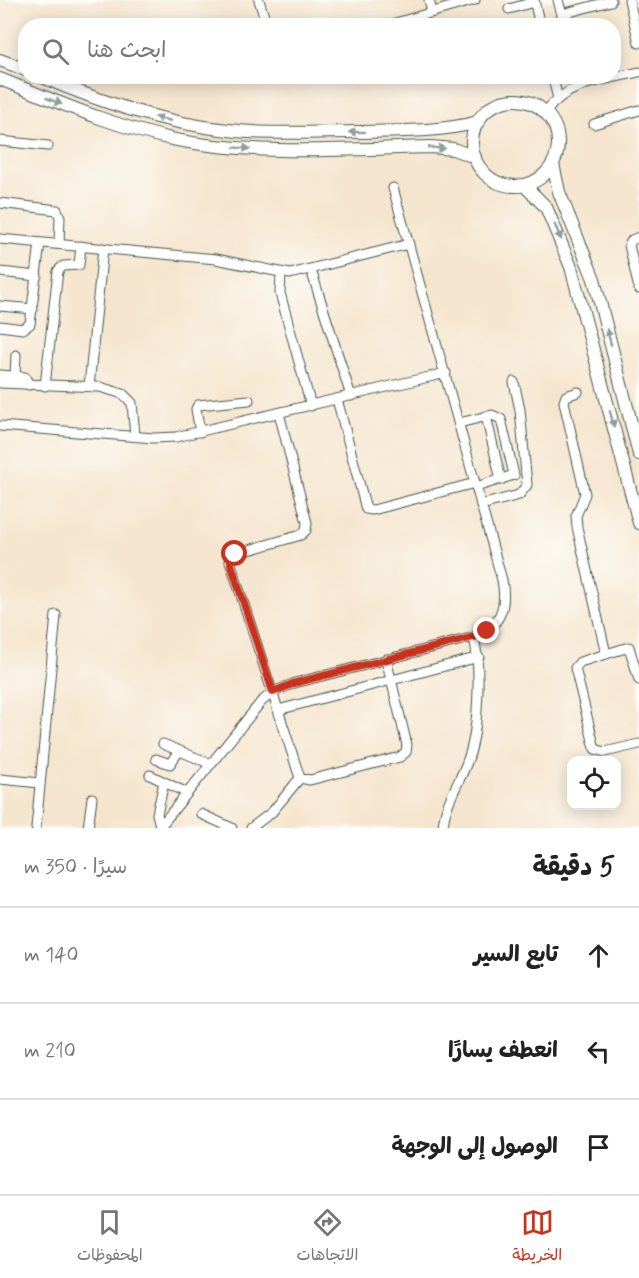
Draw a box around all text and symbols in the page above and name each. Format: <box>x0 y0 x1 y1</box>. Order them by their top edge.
search box <box>18 18 621 84</box>
icon: search <box>39 35 72 68</box>
text: ابحث هنا <box>87 37 167 65</box>
one-way arrow <box>45 97 63 106</box>
one-way arrow <box>153 114 172 123</box>
one-way arrow <box>347 127 366 137</box>
one-way arrow <box>233 143 252 153</box>
one-way arrow <box>428 143 447 153</box>
one-way arrow <box>553 223 562 240</box>
one-way arrow <box>603 328 613 346</box>
one-way arrow <box>607 410 617 428</box>
route start <box>221 540 247 566</box>
route end <box>473 617 499 643</box>
map controls <box>567 756 621 810</box>
button: locate <box>567 756 621 810</box>
text: 5 دقيقة <box>532 851 615 885</box>
text: سيرًا · 350 m <box>24 854 127 881</box>
icon: ahead <box>582 939 615 972</box>
text: تابع السير <box>474 941 558 969</box>
text: 140 m <box>24 942 78 969</box>
icon: left <box>582 1035 615 1068</box>
text: انعطف يسارًا <box>448 1037 558 1065</box>
text: 210 m <box>24 1038 76 1065</box>
icon: arrive <box>582 1131 615 1164</box>
text: الوصول إلى الوجهة <box>391 1133 558 1161</box>
tab: المحفوظات <box>77 1206 143 1269</box>
tab: الاتجاهات <box>297 1206 358 1269</box>
tab: الخريطة <box>512 1206 562 1269</box>

